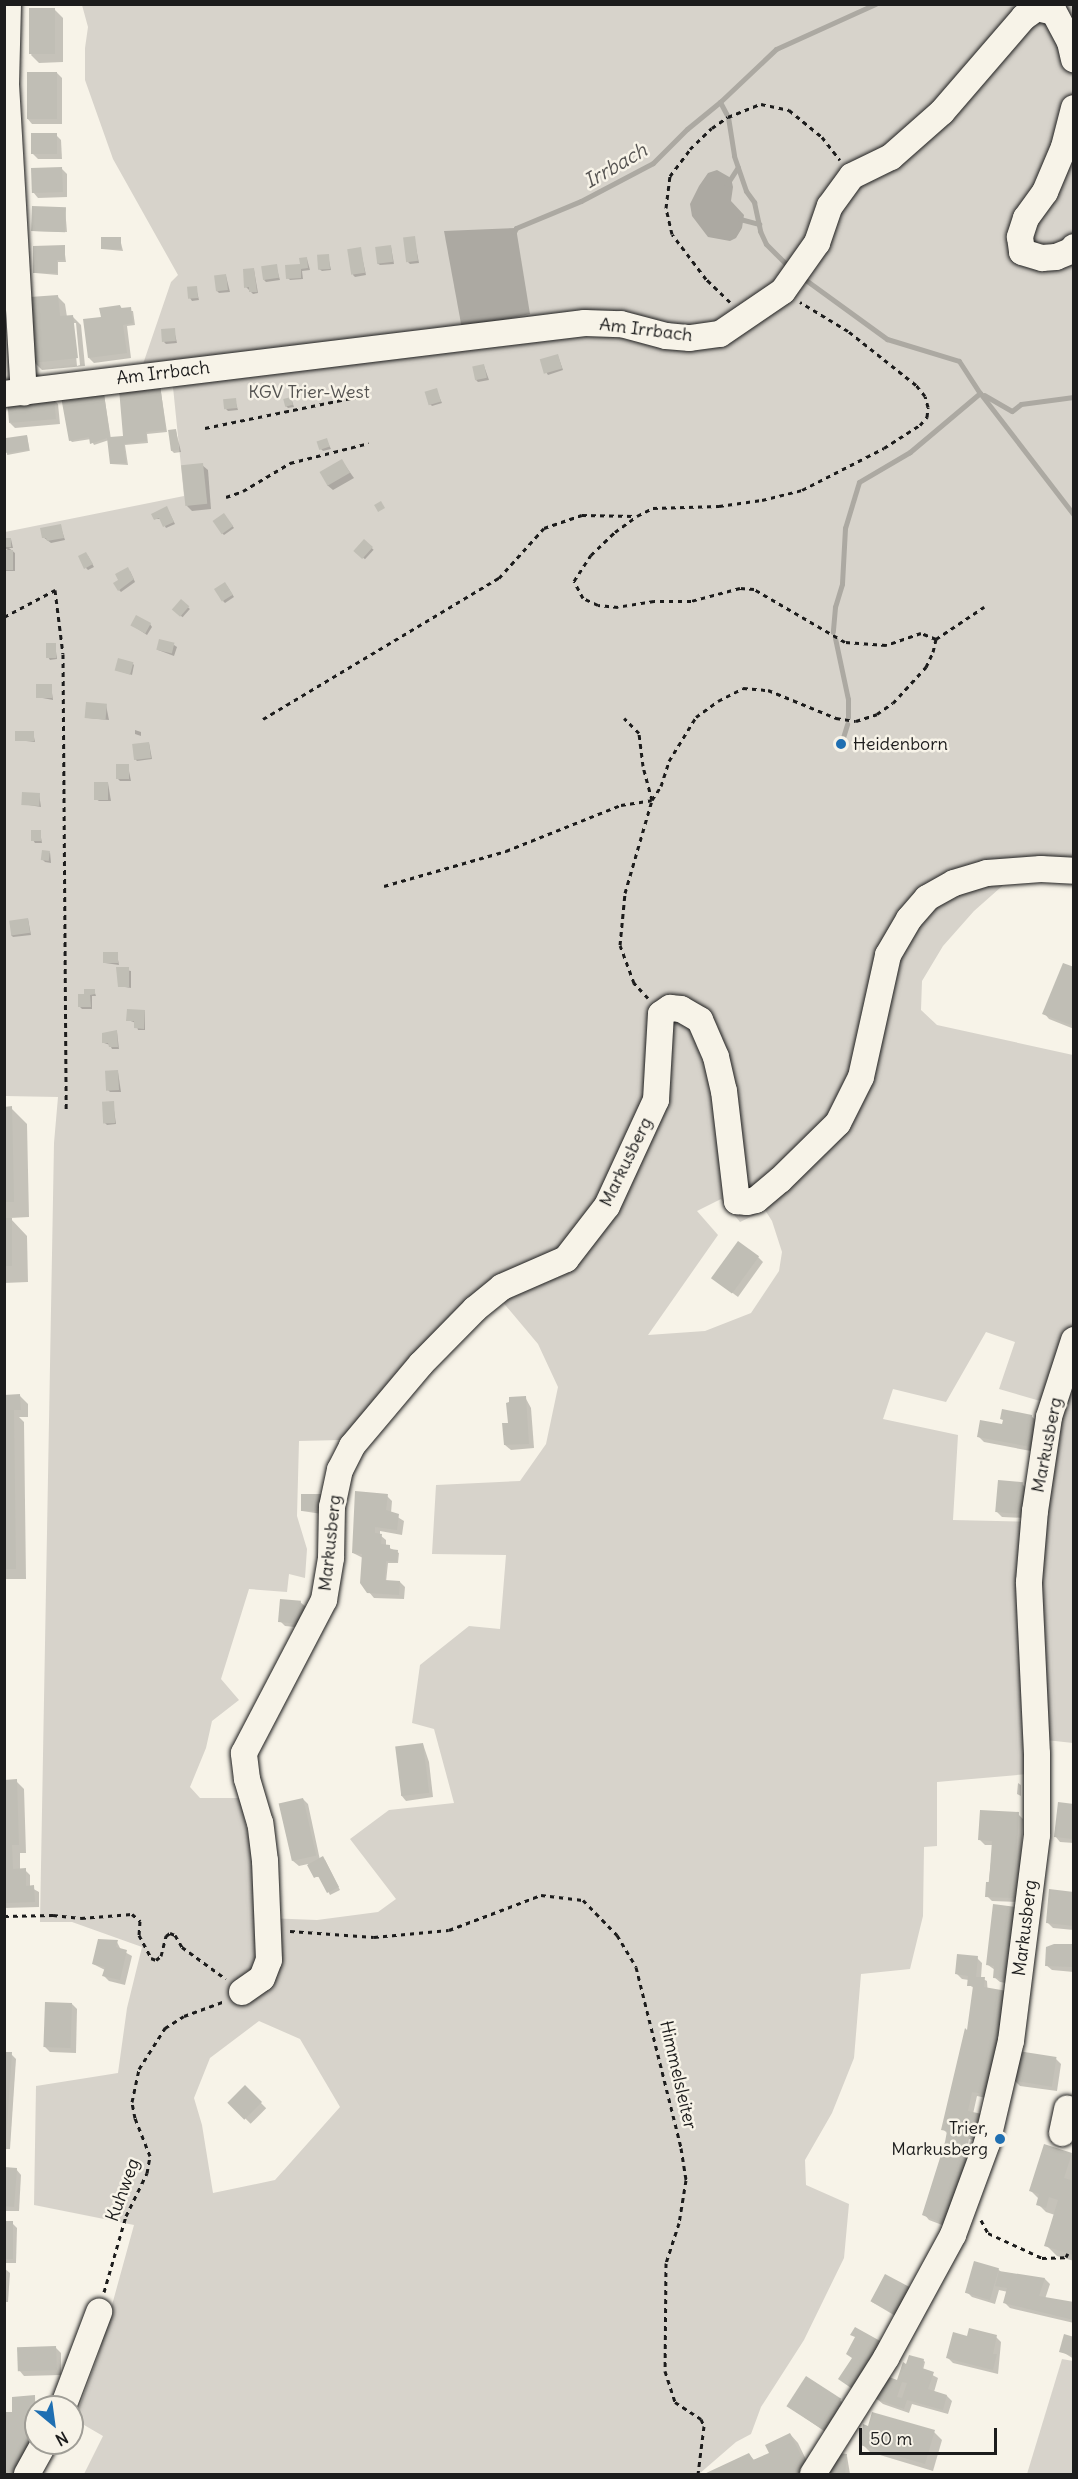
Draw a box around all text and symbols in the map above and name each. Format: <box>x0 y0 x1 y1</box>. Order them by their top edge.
water label: Irrbach <box>579 137 651 193</box>
street label: Am Irrbach <box>598 314 694 346</box>
street label: Am Irrbach <box>115 357 211 389</box>
park label: KGV Trier-West <box>248 381 370 403</box>
place label: Heidenborn <box>853 733 948 755</box>
marker: Heidenborn <box>834 737 848 751</box>
street label: Markusberg <box>595 1114 657 1210</box>
street label: Markusberg <box>1027 1395 1067 1495</box>
street label: Markusberg <box>314 1494 346 1592</box>
street label: Markusberg <box>1008 1879 1042 1977</box>
street label: Himmelsleiter <box>655 2018 701 2132</box>
place label: Trier, Markusberg <box>891 2118 988 2160</box>
marker: Trier, Markusberg <box>993 2132 1007 2146</box>
street label: Kuhweg <box>102 2155 144 2225</box>
north arrow <box>24 2395 84 2455</box>
scale bar <box>862 2416 1000 2454</box>
text: 50 m <box>870 2427 912 2450</box>
text: N <box>52 2428 71 2450</box>

